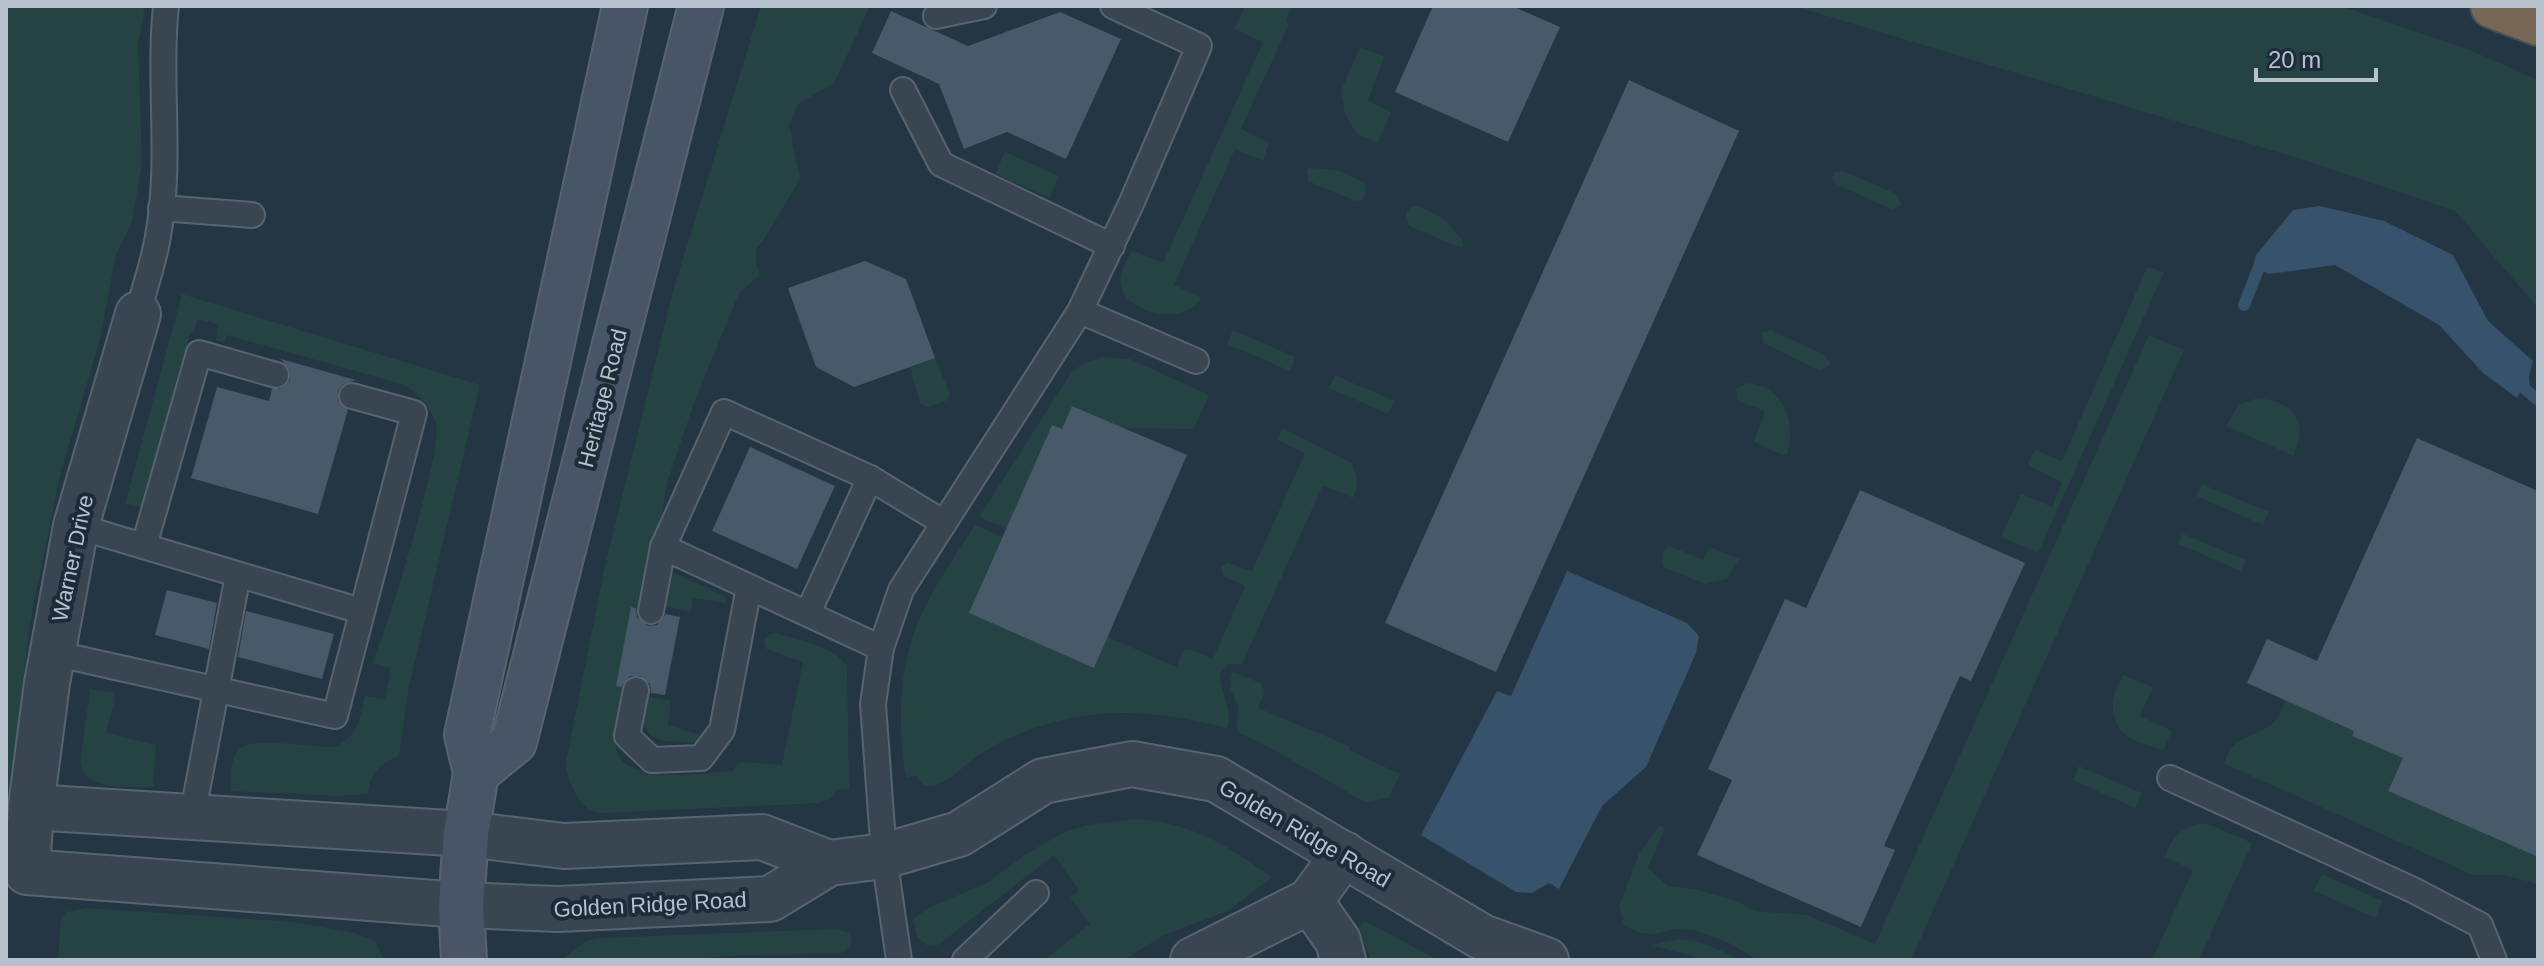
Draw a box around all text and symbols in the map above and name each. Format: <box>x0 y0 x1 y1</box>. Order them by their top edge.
scale bar <box>2256 32 2376 82</box>
text: 20 m <box>2268 46 2321 73</box>
street label: Heritage Road <box>573 326 632 470</box>
street label: Warner Drive <box>47 493 98 624</box>
street label: Golden Ridge Road <box>1215 774 1395 893</box>
street label: Golden Ridge Road <box>553 887 747 922</box>

